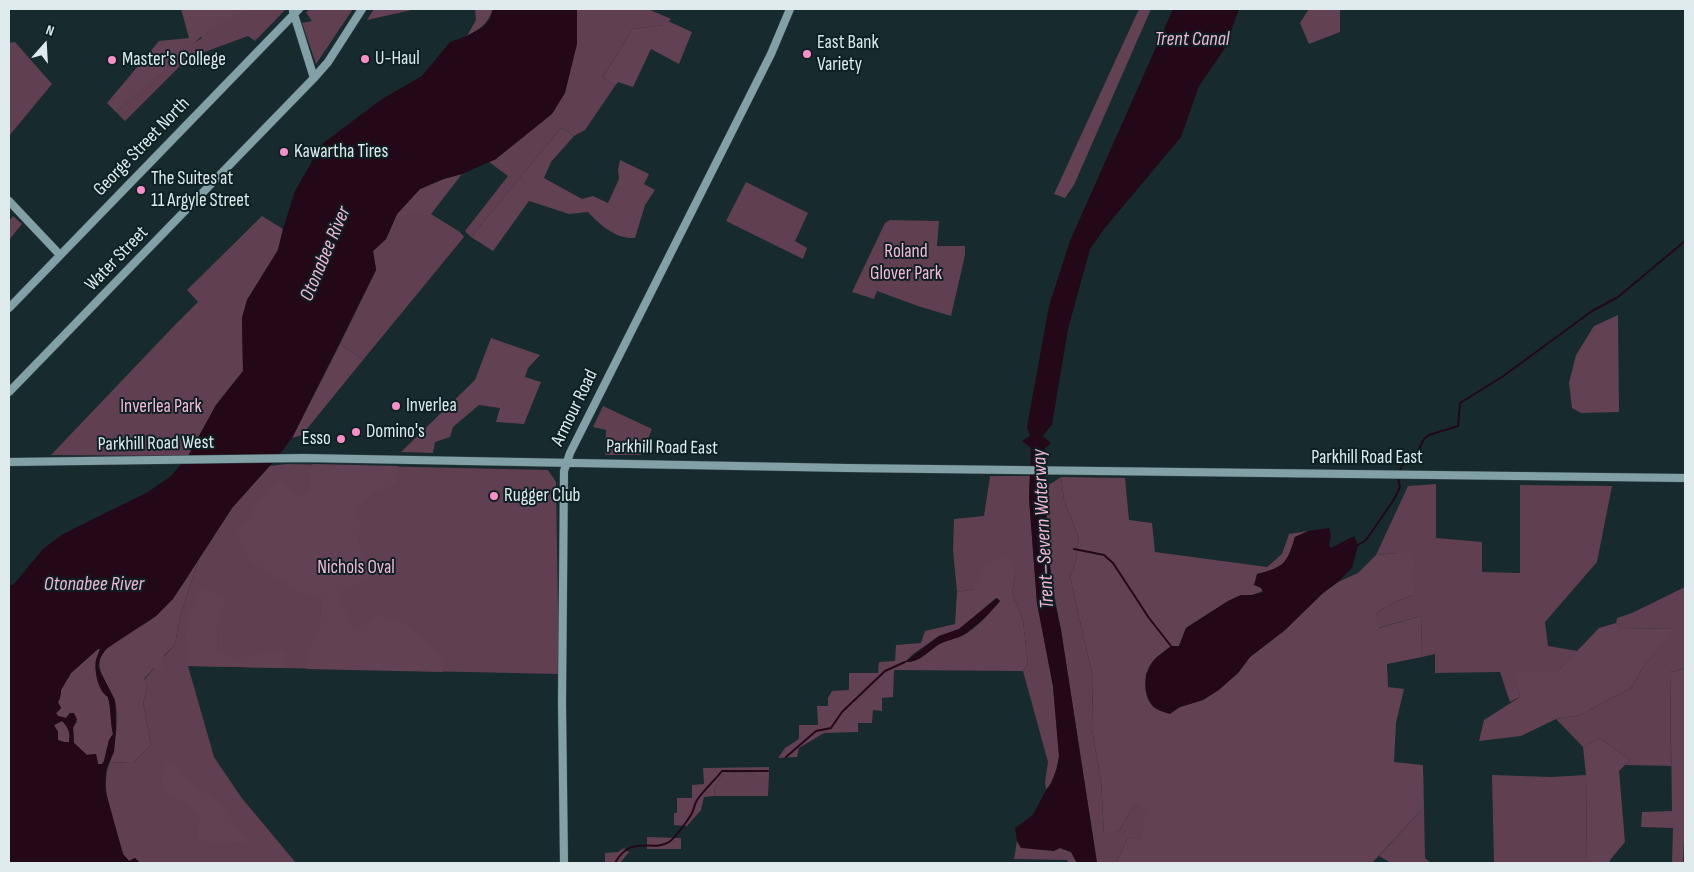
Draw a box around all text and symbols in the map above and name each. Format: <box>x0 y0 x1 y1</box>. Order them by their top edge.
north arrow <box>20 20 70 70</box>
text: N <box>44 21 56 40</box>
water label: Trent Canal <box>1155 28 1229 52</box>
place label: East Bank Variety <box>817 32 879 76</box>
place label: U-Haul <box>375 48 420 70</box>
marker: East Bank Variety <box>801 48 813 60</box>
place label: Master's College <box>122 49 226 71</box>
marker: U-Haul <box>359 53 371 65</box>
marker: Master's College <box>106 54 118 66</box>
street label: George Street North <box>89 93 195 201</box>
place label: Kawartha Tires <box>294 141 388 163</box>
marker: Kawartha Tires <box>278 146 290 158</box>
place label: The Suites at 11 Argyle Street <box>151 168 250 212</box>
marker: The Suites at 11 Argyle Street <box>135 184 147 196</box>
water label: Otonabee River <box>295 203 357 305</box>
street label: Water Street <box>81 222 153 296</box>
park label: Roland Glover Park <box>870 241 942 285</box>
street label: Armour Road <box>547 366 603 450</box>
place label: Inverlea <box>406 395 457 417</box>
park label: Inverlea Park <box>120 396 202 418</box>
marker: Inverlea <box>390 400 402 412</box>
place label: Domino's <box>366 421 425 443</box>
marker: Domino's <box>350 426 362 438</box>
place label: Esso <box>302 428 331 450</box>
street label: Parkhill Road West <box>98 432 214 456</box>
marker: Esso <box>335 433 347 445</box>
street label: Parkhill Road East <box>606 436 718 460</box>
street label: Parkhill Road East <box>1311 447 1423 469</box>
water label: Trent–Severn Waterway <box>1028 449 1060 609</box>
place label: Rugger Club <box>504 485 580 507</box>
marker: Rugger Club <box>488 490 500 502</box>
park label: Nichols Oval <box>317 557 395 579</box>
water label: Otonabee River <box>44 573 144 597</box>

